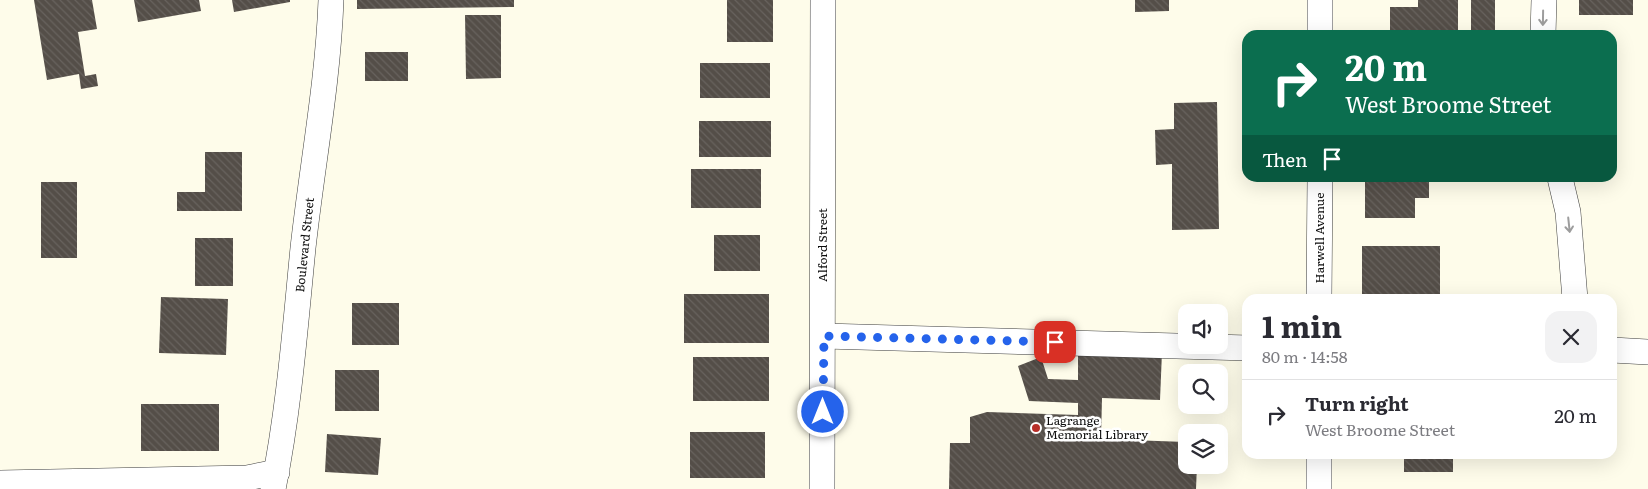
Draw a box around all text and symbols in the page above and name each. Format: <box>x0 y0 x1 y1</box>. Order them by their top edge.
one-way arrow <box>1539 9 1548 25</box>
text: 20 m <box>1345 40 1427 92</box>
icon: right <box>1262 50 1327 115</box>
text: West Broome Street <box>1345 87 1551 120</box>
text: Then <box>1262 145 1308 173</box>
icon: arrive <box>1318 145 1346 173</box>
street label: Harwell Avenue <box>1310 193 1328 283</box>
street label: Boulevard Street <box>290 196 318 293</box>
street label: Alford Street <box>813 208 831 282</box>
one-way arrow <box>1564 217 1574 233</box>
text: 1 min <box>1262 303 1342 347</box>
map controls <box>1178 304 1228 474</box>
button: sound <box>1178 304 1228 354</box>
button: close <box>1545 311 1597 363</box>
pin <box>1034 321 1076 363</box>
icon: arrive <box>1041 328 1069 356</box>
text: 80 m · 14:58 <box>1262 344 1347 368</box>
button: search <box>1178 364 1228 414</box>
position arrow <box>796 385 848 437</box>
text: Turn right <box>1305 389 1409 417</box>
icon: right <box>1262 401 1290 429</box>
text: 20 m <box>1554 401 1597 429</box>
place label: Lagrange Memorial Library <box>1046 411 1148 443</box>
text: West Broome Street <box>1305 417 1455 441</box>
marker: Lagrange Memorial Library <box>1030 422 1042 434</box>
button: layers <box>1178 424 1228 474</box>

